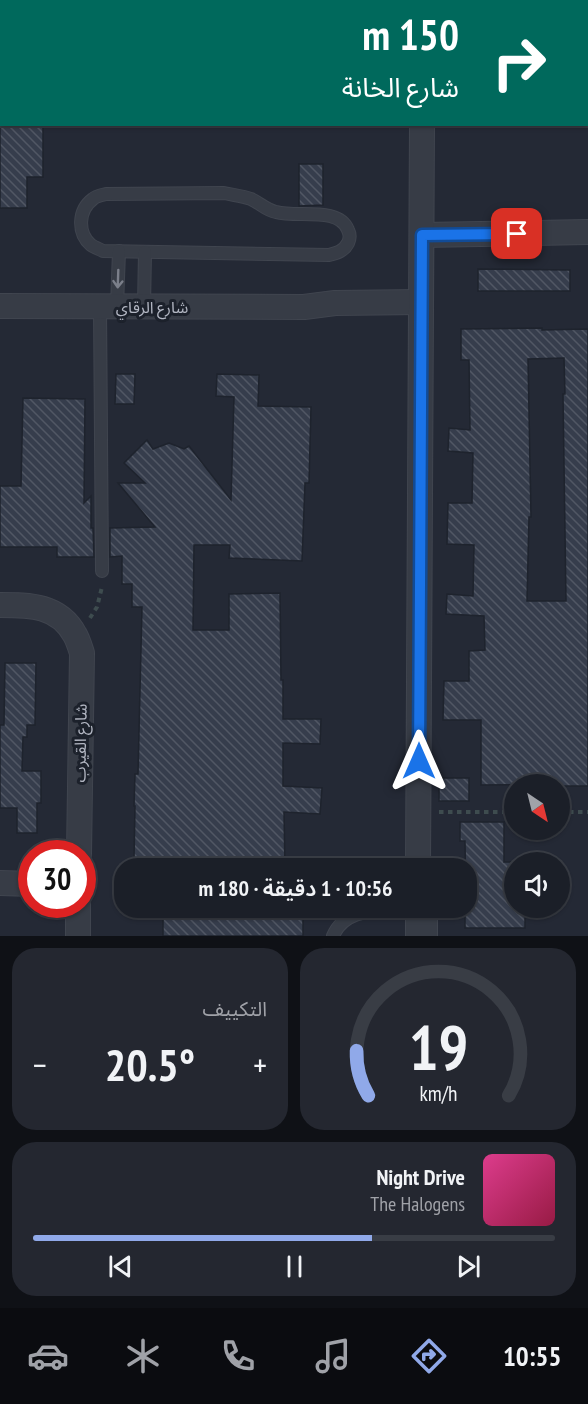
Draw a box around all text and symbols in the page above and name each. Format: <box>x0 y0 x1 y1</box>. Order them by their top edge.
text: 150 m <box>362 7 459 62</box>
icon: right <box>480 24 558 102</box>
text: شارع الخانة <box>342 70 459 104</box>
pin <box>491 208 542 259</box>
icon: arrive <box>500 217 533 250</box>
one-way arrow <box>112 268 124 288</box>
street label: شارع الرقاي <box>116 297 188 320</box>
street label: شارع القيرب <box>69 704 94 783</box>
position arrow <box>387 729 451 793</box>
north arrow <box>504 774 570 840</box>
map controls <box>504 774 570 918</box>
speed limit sign: 30 <box>18 840 96 918</box>
button: sound <box>504 852 570 918</box>
text: 10:56 · 1 دقيقة · 180 m <box>198 874 393 902</box>
text: التكييف <box>203 996 267 1022</box>
text: 19 <box>408 1006 468 1087</box>
text: 20.5° <box>105 1035 195 1093</box>
text: − <box>33 1043 47 1086</box>
text: + <box>253 1043 267 1086</box>
text: km/h <box>419 1079 457 1107</box>
text: Night Drive <box>376 1163 465 1191</box>
text: The Halogens <box>370 1191 465 1217</box>
icon: previous <box>104 1250 137 1283</box>
icon: pause <box>278 1250 311 1283</box>
icon: next <box>452 1250 485 1283</box>
icon: car <box>27 1335 69 1377</box>
icon: climate <box>122 1335 164 1377</box>
icon: phone <box>217 1335 259 1377</box>
icon: music <box>312 1335 354 1377</box>
icon: directions <box>408 1335 450 1377</box>
text: 10:55 <box>503 1339 561 1373</box>

